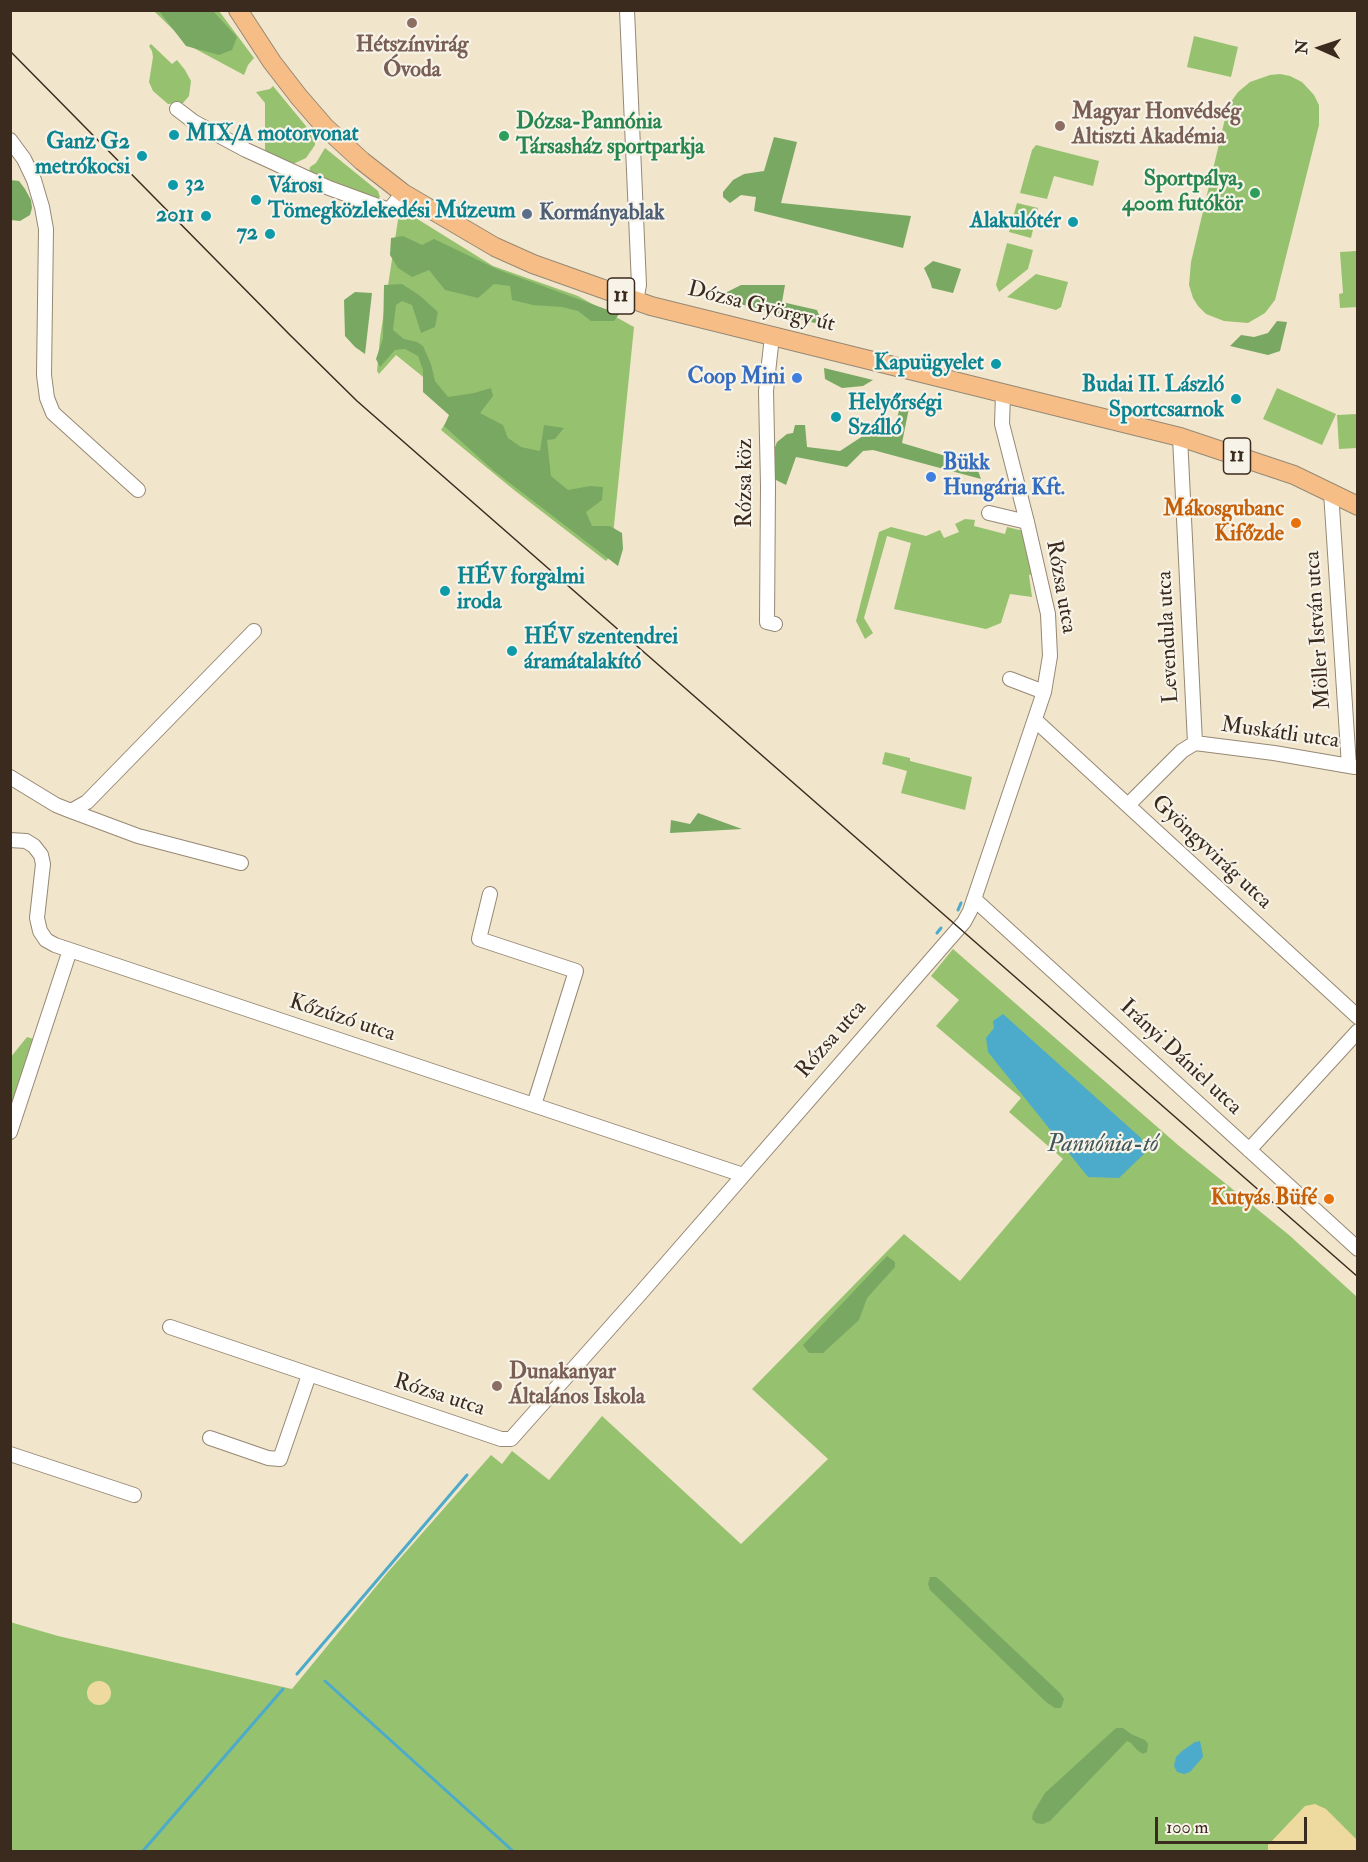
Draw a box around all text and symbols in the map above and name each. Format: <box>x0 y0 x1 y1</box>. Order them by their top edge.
marker: Hétszínvirág Óvoda <box>405 16 419 30</box>
north arrow <box>1290 18 1350 78</box>
place label: Hétszínvirág Óvoda <box>356 33 468 84</box>
text: N <box>1292 39 1312 55</box>
place label: Magyar Honvédség Altiszti Akadémia <box>1072 100 1241 152</box>
place label: Dózsa-Pannónia Társasház sportparkja <box>516 110 704 162</box>
marker: Magyar Honvédség Altiszti Akadémia <box>1053 119 1067 133</box>
place label: MIX/A motorvonat <box>186 122 359 148</box>
marker: MIX/A motorvonat <box>167 128 181 142</box>
marker: Dózsa-Pannónia Társasház sportparkja <box>497 129 511 143</box>
place label: Ganz G2 metrókocsi <box>35 130 130 182</box>
marker: Ganz G2 metrókocsi <box>135 149 149 163</box>
place label: Sportpálya, 400m futókör <box>1122 167 1243 218</box>
place label: 32 <box>185 172 205 198</box>
place label: Városi Tömegközlekedési Múzeum <box>268 174 516 226</box>
marker: 32 <box>166 178 180 192</box>
marker: Sportpálya, 400m futókör <box>1248 186 1262 200</box>
marker: Városi Tömegközlekedési Múzeum <box>249 193 263 207</box>
place label: Kormányablak <box>539 201 665 227</box>
place label: 2011 <box>156 203 194 229</box>
marker: Kormányablak <box>520 207 534 221</box>
marker: 2011 <box>199 209 213 223</box>
place label: Alakulótér <box>970 209 1061 235</box>
marker: Alakulótér <box>1066 215 1080 229</box>
place label: 72 <box>237 221 258 247</box>
marker: 72 <box>263 227 277 241</box>
street label: Dózsa György út <box>685 277 837 339</box>
road number: 11 <box>608 278 634 314</box>
place label: Kapuügyelet <box>874 351 984 377</box>
marker: Kapuügyelet <box>989 357 1003 371</box>
place label: Coop Mini <box>688 365 785 391</box>
marker: Coop Mini <box>790 371 804 385</box>
place label: Budai II. László Sportcsarnok <box>1082 373 1224 424</box>
place label: Helyőrségi Szálló <box>848 391 942 442</box>
marker: Budai II. László Sportcsarnok <box>1229 392 1243 406</box>
marker: Helyőrségi Szálló <box>829 410 843 424</box>
street label: Rózsa köz <box>733 438 759 528</box>
road number: 11 <box>1224 438 1250 474</box>
place label: Bükk Hungária Kft. <box>943 451 1065 502</box>
marker: Bükk Hungária Kft. <box>924 470 938 484</box>
place label: Mákosgubanc Kifőzde <box>1163 497 1284 548</box>
marker: Mákosgubanc Kifőzde <box>1289 516 1303 530</box>
street label: Rózsa utca <box>1039 538 1081 636</box>
street label: Möller István utca <box>1300 550 1338 710</box>
place label: HÉV forgalmi iroda <box>457 565 585 616</box>
street label: Levendula utca <box>1152 570 1186 704</box>
marker: HÉV forgalmi iroda <box>438 584 452 598</box>
place label: HÉV szentendrei áramátalakító <box>524 625 678 676</box>
marker: HÉV szentendrei áramátalakító <box>505 644 519 658</box>
street label: Muskátli utca <box>1219 713 1341 755</box>
street label: Gyöngyvirág utca <box>1145 790 1277 916</box>
street label: Kőzúzó utca <box>286 989 398 1049</box>
street label: Irányi Dániel utca <box>1114 995 1246 1121</box>
street label: Rózsa utca <box>791 996 873 1084</box>
water label: Pannónia-tó <box>1047 1132 1159 1160</box>
place label: Kutyás Büfé <box>1211 1186 1317 1212</box>
marker: Kutyás Büfé <box>1322 1192 1336 1206</box>
place label: Dunakanyar Általános Iskola <box>509 1360 645 1412</box>
street label: Rózsa utca <box>390 1369 488 1423</box>
marker: Dunakanyar Általános Iskola <box>490 1379 504 1393</box>
scale bar <box>1158 1805 1310 1843</box>
text: 100 m <box>1166 1816 1209 1839</box>

